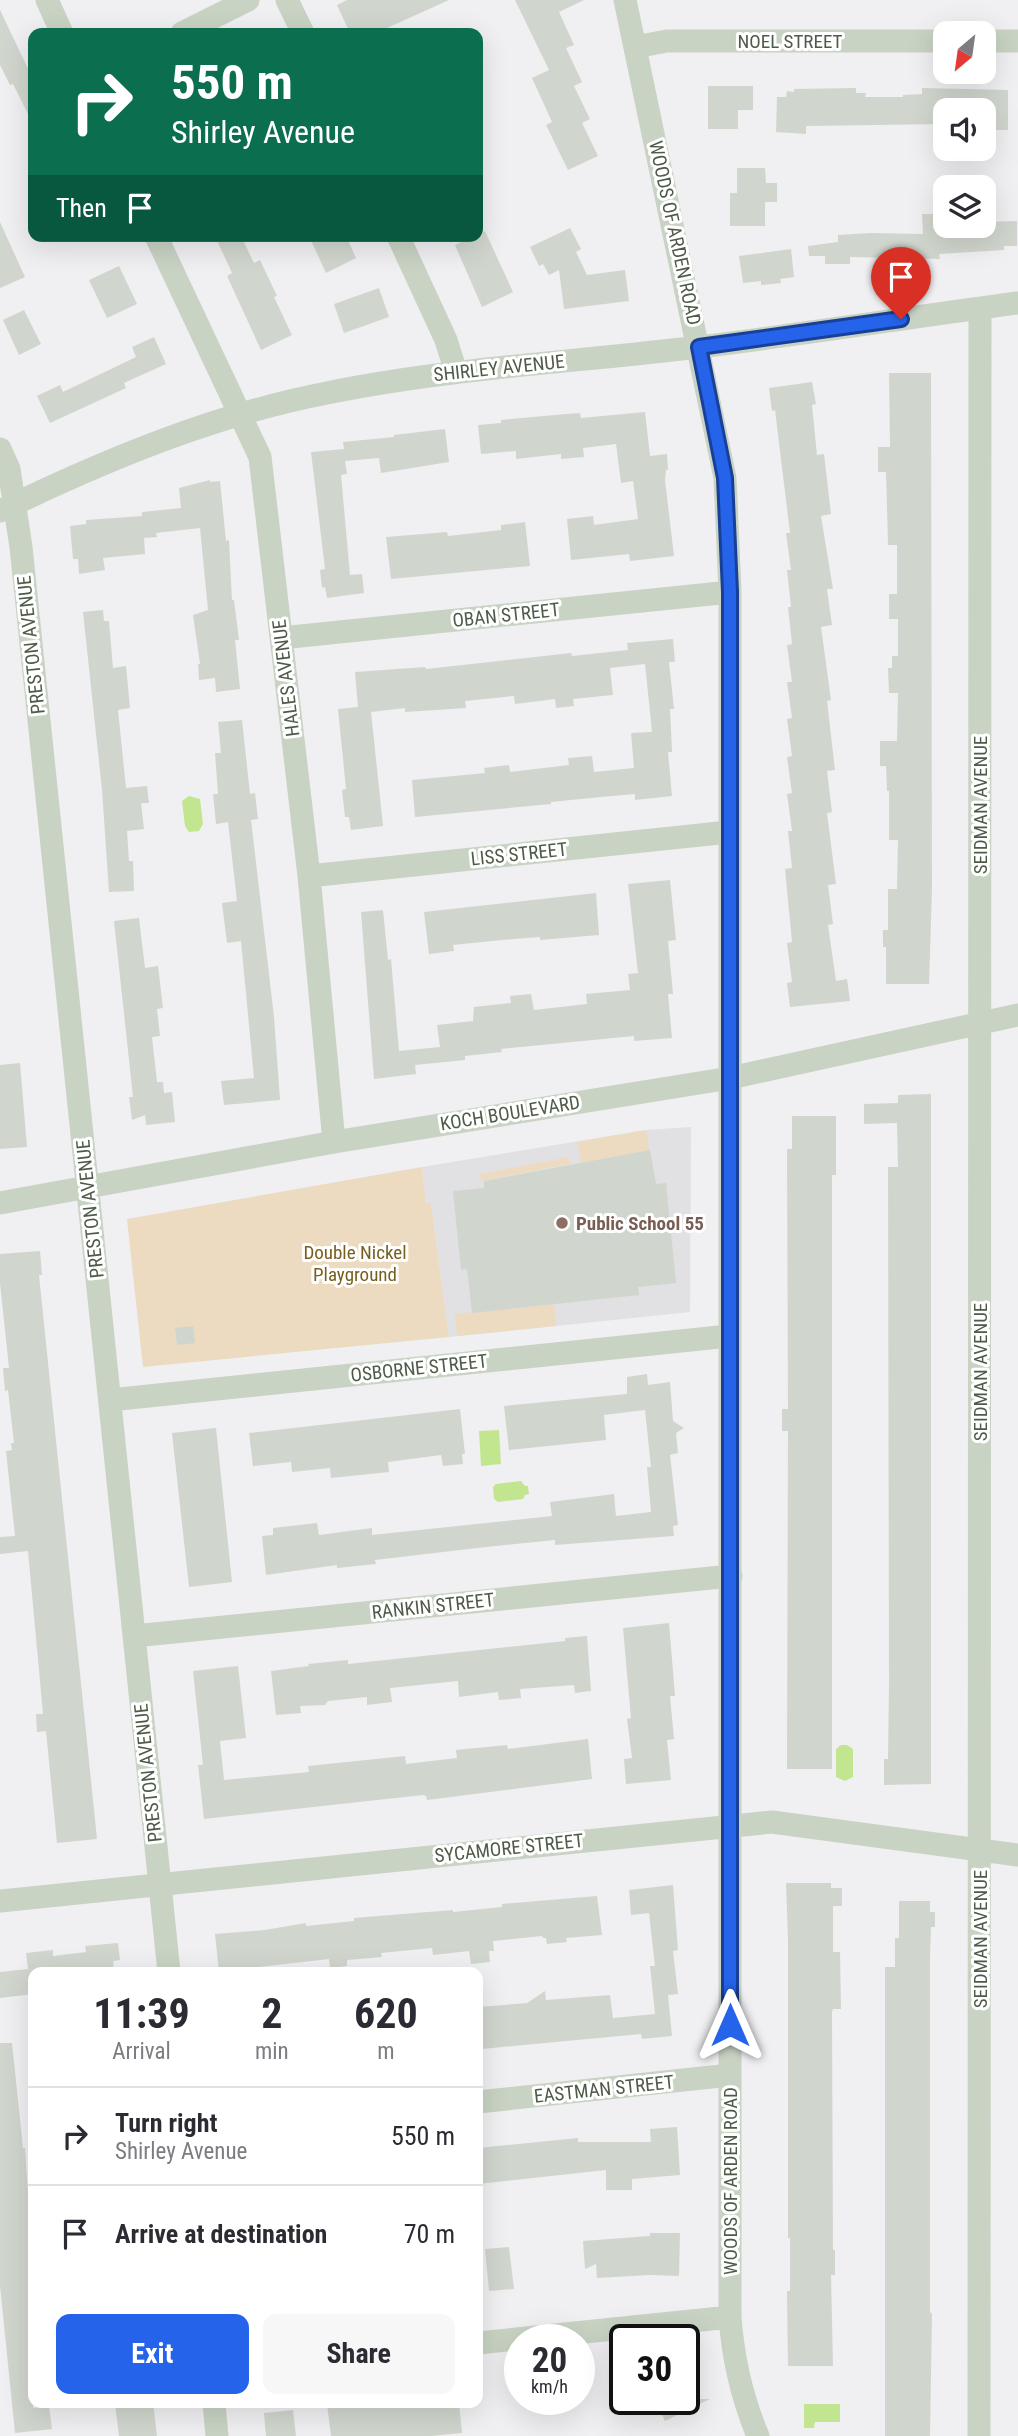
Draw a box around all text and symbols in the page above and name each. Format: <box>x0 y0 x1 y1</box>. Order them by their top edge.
north arrow <box>933 21 996 84</box>
map controls <box>933 21 996 238</box>
street label: NOEL STREET <box>738 30 843 53</box>
text: 550 m <box>171 54 293 111</box>
icon: right <box>56 56 147 147</box>
button: sound <box>933 98 996 161</box>
text: Shirley Avenue <box>171 113 355 151</box>
street label: WOODS OF ARDEN ROAD <box>644 139 706 327</box>
button: layers <box>933 175 996 238</box>
icon: arrive <box>121 189 159 227</box>
text: Then <box>56 193 107 223</box>
pin <box>871 247 931 319</box>
icon: arrive <box>882 258 920 296</box>
street label: SHIRLEY AVENUE <box>432 350 566 386</box>
street label: PRESTON AVENUE <box>12 575 50 715</box>
street label: OBAN STREET <box>451 598 561 632</box>
street label: HALES AVENUE <box>267 618 305 738</box>
street label: SEIDMAN AVENUE <box>969 736 992 874</box>
street label: LISS STREET <box>470 838 568 870</box>
street label: KOCH BOULEVARD <box>438 1091 582 1135</box>
street label: PRESTON AVENUE <box>71 1139 109 1279</box>
place label: Public School 55 <box>576 1212 704 1235</box>
marker: Public School 55 <box>554 1215 570 1231</box>
park label: Double Nickel Playground <box>303 1241 407 1286</box>
street label: SEIDMAN AVENUE <box>969 1303 992 1441</box>
street label: OSBORNE STREET <box>349 1349 489 1387</box>
street label: RANKIN STREET <box>371 1588 495 1624</box>
street label: PRESTON AVENUE <box>129 1703 167 1843</box>
street label: SYCAMORE STREET <box>433 1829 585 1867</box>
street label: SEIDMAN AVENUE <box>969 1870 992 2008</box>
position arrow <box>693 1988 767 2062</box>
text: 11:39 <box>93 1989 190 2038</box>
text: 2 <box>261 1989 282 2038</box>
text: 620 <box>354 1989 418 2038</box>
text: Arrival <box>112 2038 171 2065</box>
text: min <box>255 2038 289 2065</box>
text: m <box>377 2038 394 2065</box>
street label: EASTMAN STREET <box>533 2070 675 2108</box>
street label: WOODS OF ARDEN ROAD <box>719 2087 742 2275</box>
text: Turn right <box>115 2108 217 2138</box>
icon: right <box>56 2117 94 2155</box>
text: 550 m <box>391 2121 455 2151</box>
text: Shirley Avenue <box>115 2138 247 2165</box>
icon: arrive <box>56 2215 94 2253</box>
text: Arrive at destination <box>115 2219 327 2249</box>
text: 70 m <box>404 2219 455 2249</box>
button: Exit <box>56 2314 249 2394</box>
button: Share <box>263 2314 455 2394</box>
speed limit sign: 30 <box>609 2324 700 2415</box>
text: 20 <box>532 2340 567 2381</box>
text: km/h <box>531 2376 568 2397</box>

